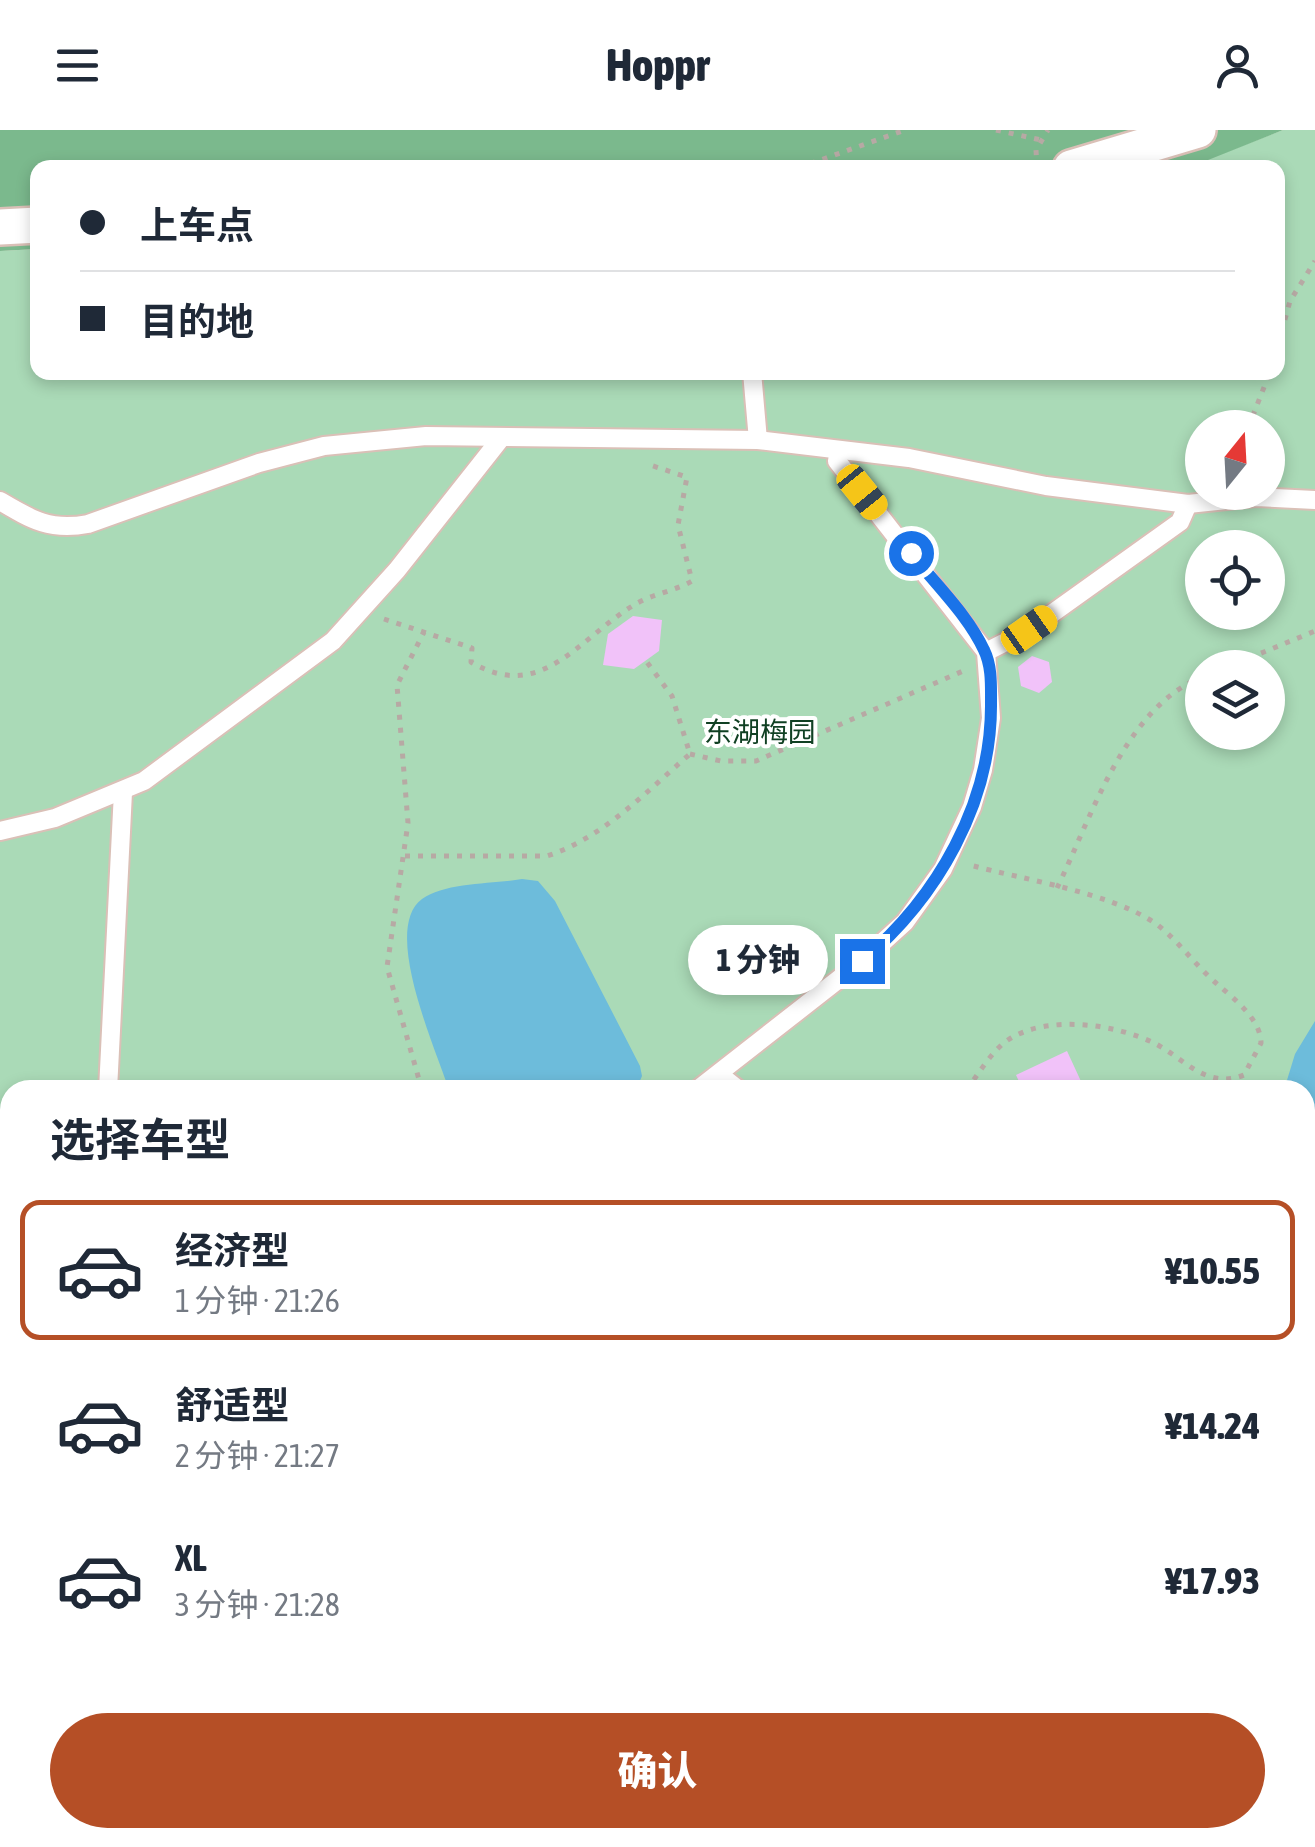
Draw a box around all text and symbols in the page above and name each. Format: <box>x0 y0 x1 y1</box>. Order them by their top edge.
icon: menu <box>50 38 105 93</box>
icon: person <box>1210 38 1265 93</box>
text: Hoppr <box>606 39 709 91</box>
text: 上车点 <box>140 204 254 247</box>
text: 目的地 <box>140 300 254 343</box>
north arrow <box>1185 410 1285 510</box>
map controls <box>1185 410 1285 750</box>
car <box>831 459 893 525</box>
button: locate <box>1185 530 1285 630</box>
route start <box>889 531 934 576</box>
car <box>996 601 1062 659</box>
button: layers <box>1185 650 1285 750</box>
park label: 东湖梅园 <box>704 716 816 748</box>
callout: 1 分钟 <box>687 926 827 996</box>
route end <box>840 939 885 984</box>
text: 1 分钟 <box>716 941 800 978</box>
text: 选择车型 <box>50 1114 230 1166</box>
icon: car <box>55 1225 145 1315</box>
text: 经济型 <box>175 1229 289 1272</box>
text: ¥10.55 <box>1165 1249 1260 1292</box>
text: 1 分钟 · 21:26 <box>175 1282 340 1319</box>
icon: car <box>55 1380 145 1470</box>
text: 舒适型 <box>175 1384 289 1427</box>
text: ¥14.24 <box>1165 1404 1260 1447</box>
text: 2 分钟 · 21:27 <box>175 1437 340 1474</box>
icon: car <box>55 1535 145 1625</box>
text: XL <box>175 1536 207 1579</box>
text: ¥17.93 <box>1165 1559 1260 1602</box>
text: 3 分钟 · 21:28 <box>175 1586 340 1623</box>
button: 确认 <box>50 1713 1265 1828</box>

